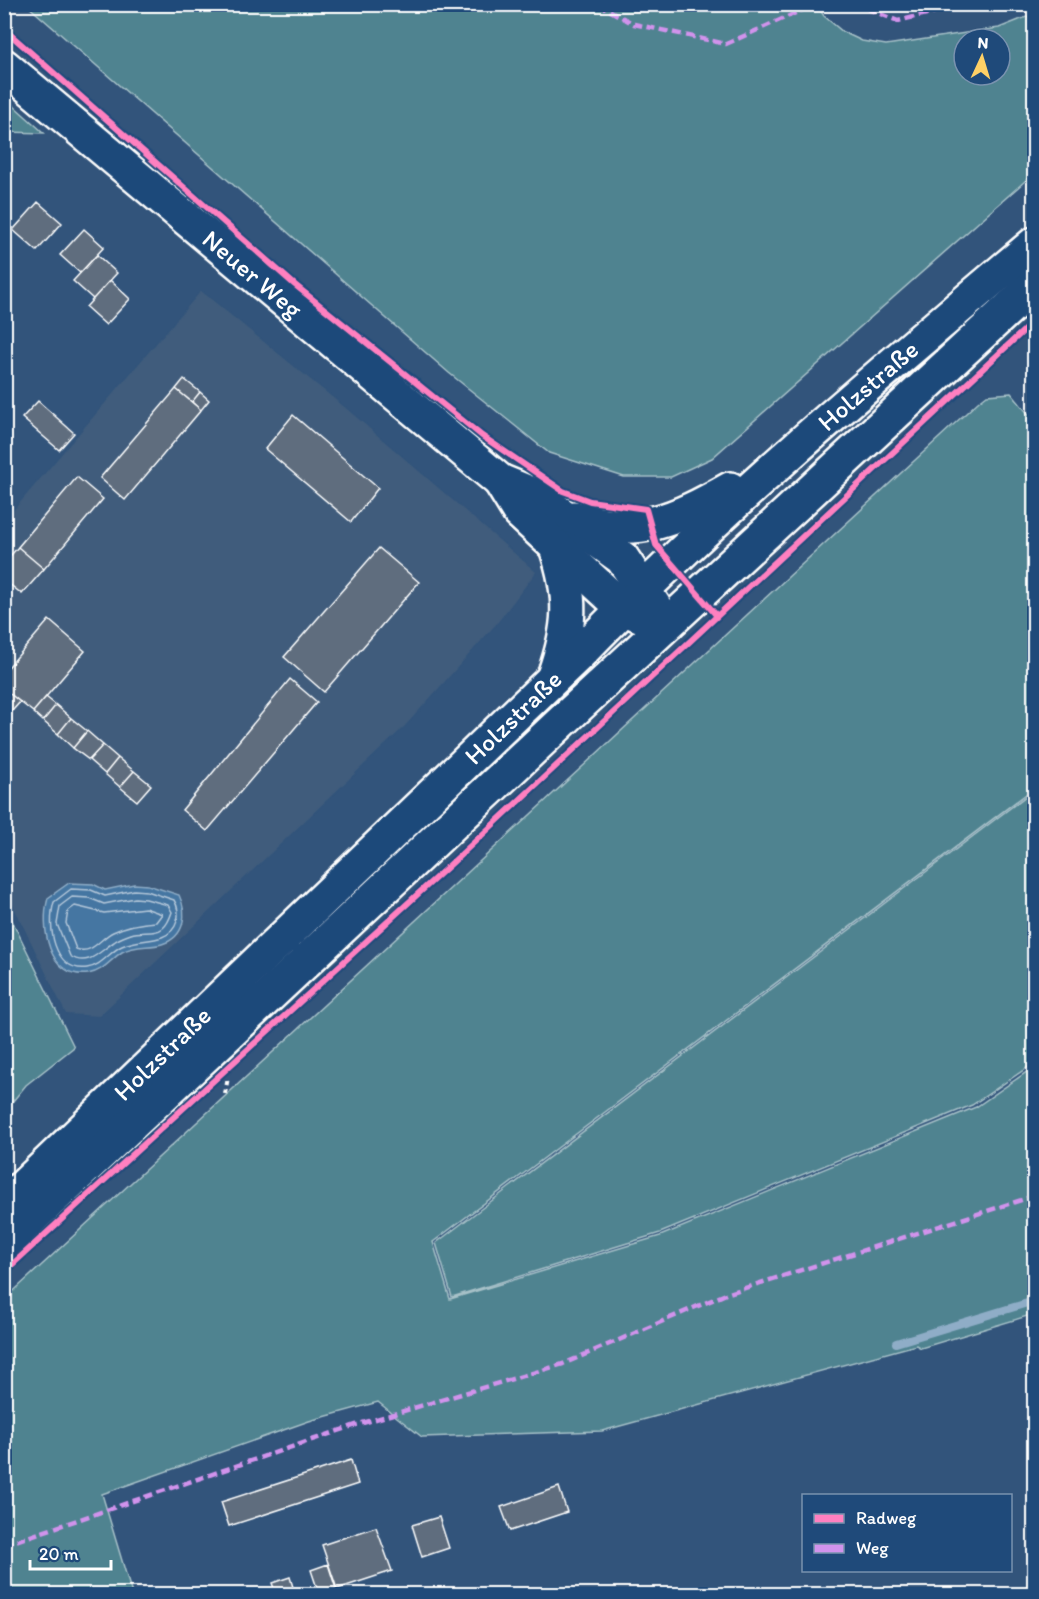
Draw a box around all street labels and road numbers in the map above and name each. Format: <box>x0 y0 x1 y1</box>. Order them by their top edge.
street label: Neuer Weg <box>196 223 310 325</box>
street label: Holzstraße <box>811 333 925 438</box>
street label: Holzstraße <box>458 663 569 771</box>
street label: Holzstraße <box>107 999 218 1108</box>

